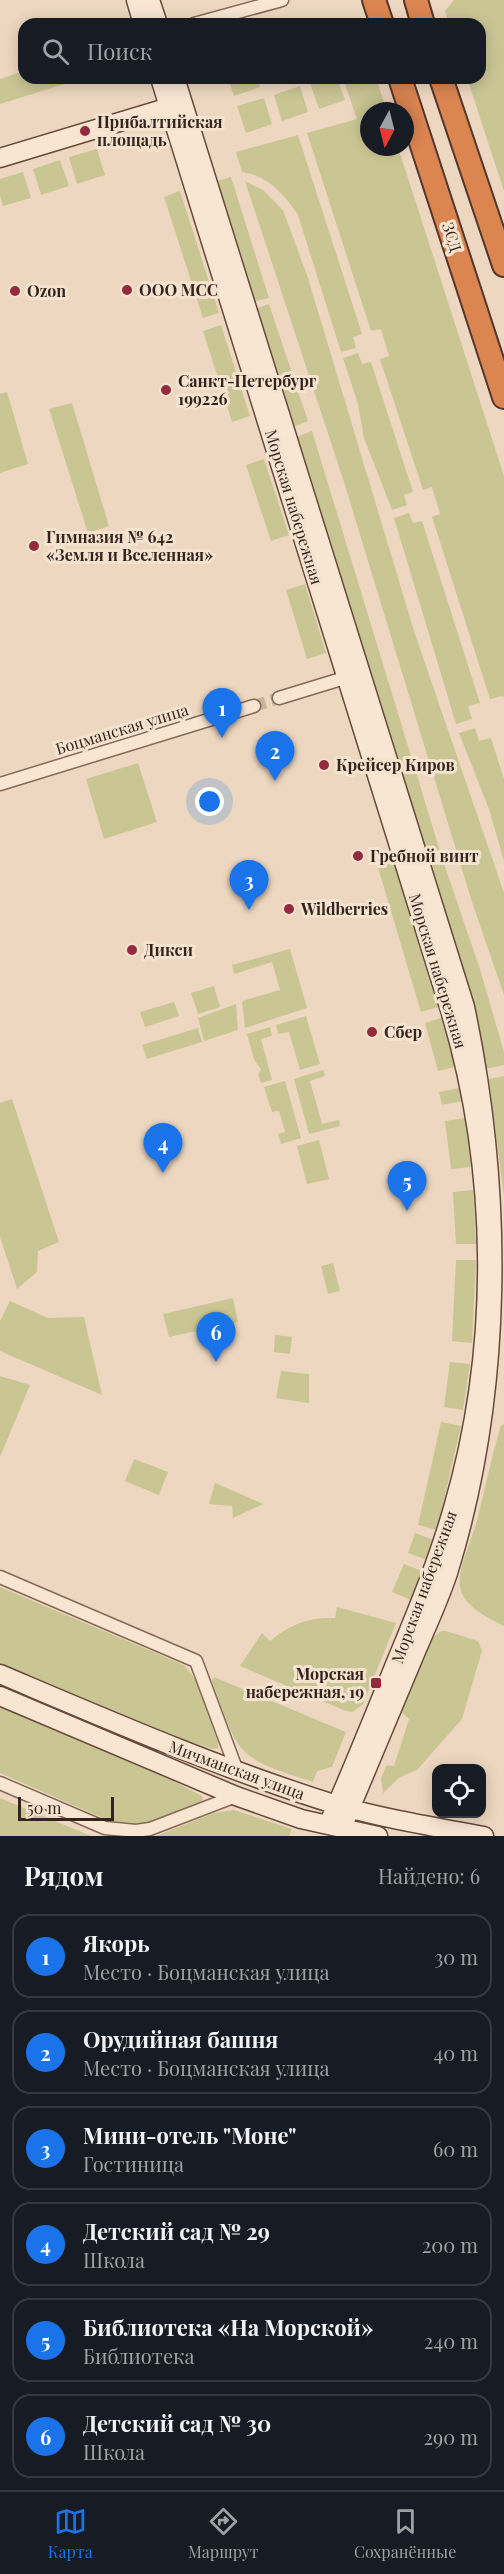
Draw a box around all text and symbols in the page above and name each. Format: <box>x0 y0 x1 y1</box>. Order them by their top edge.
search box <box>18 18 486 84</box>
icon: search <box>39 35 72 68</box>
text: Поиск <box>87 36 152 66</box>
north arrow <box>360 102 414 156</box>
place label: Прибалтийская площадь <box>97 111 223 150</box>
marker: Прибалтийская площадь <box>78 124 92 138</box>
street label: ЗСД <box>438 219 467 254</box>
place label: ООО МСС <box>139 279 218 300</box>
place label: Ozon <box>27 280 66 301</box>
marker: ООО МСС <box>120 283 134 297</box>
marker: Ozon <box>8 284 22 298</box>
place label: Санкт-Петербург 199226 <box>178 370 317 409</box>
marker: Санкт-Петербург 199226 <box>159 383 173 397</box>
street label: Морская набережная <box>261 427 328 587</box>
place label: Гимназия № 642 «Земля и Вселенная» <box>46 526 213 565</box>
marker: Гимназия № 642 «Земля и Вселенная» <box>27 539 41 553</box>
pin: 1 <box>202 688 242 738</box>
street label: Боцманская улица <box>53 698 191 759</box>
pin: 2 <box>256 732 294 781</box>
place label: Крейсер Киров <box>336 754 455 775</box>
marker: Крейсер Киров <box>317 758 331 772</box>
your location <box>195 787 224 816</box>
place label: Гребной винт <box>370 845 479 866</box>
marker: Гребной винт <box>351 849 365 863</box>
pin: 3 <box>230 860 268 910</box>
street label: Морская набережная <box>405 891 472 1051</box>
place label: Wildberries <box>300 898 388 919</box>
marker: Wildberries <box>282 902 296 916</box>
place label: Дикси <box>144 939 194 960</box>
marker: Дикси <box>125 943 139 957</box>
place label: Сбер <box>384 1021 422 1042</box>
marker: Сбер <box>365 1025 379 1039</box>
pin: 4 <box>144 1124 182 1173</box>
pin: 5 <box>388 1162 426 1211</box>
pin: 6 <box>196 1312 236 1362</box>
street label: Морская набережная <box>386 1507 461 1666</box>
place label: Морская набережная, 19 <box>246 1663 364 1702</box>
marker: Морская набережная, 19 <box>369 1676 383 1690</box>
street label: Мичманская улица <box>166 1735 308 1804</box>
map controls <box>432 1764 486 1818</box>
button: locate <box>432 1764 486 1818</box>
scale bar <box>18 1794 114 1822</box>
text: 50 m <box>27 1797 61 1818</box>
text: Рядом <box>24 1858 103 1893</box>
text: Найдено: 6 <box>378 1862 480 1889</box>
text: Якорь <box>83 1928 150 1958</box>
text: 1 <box>42 1943 49 1970</box>
text: 30 m <box>434 1943 478 1970</box>
text: Место · Боцманская улица <box>83 1958 330 1985</box>
text: Орудийная башня <box>83 2024 278 2054</box>
text: 2 <box>40 2039 51 2066</box>
text: 40 m <box>433 2039 478 2066</box>
text: Место · Боцманская улица <box>83 2054 330 2081</box>
text: Мини-отель "Моне" <box>83 2120 296 2150</box>
text: 3 <box>41 2135 50 2162</box>
text: 60 m <box>433 2135 478 2162</box>
text: Гостиница <box>83 2150 184 2177</box>
text: Детский сад № 29 <box>83 2216 270 2246</box>
text: 4 <box>40 2231 51 2258</box>
text: 200 m <box>422 2231 478 2258</box>
text: Школа <box>83 2246 145 2273</box>
text: Библиотека «На Морской» <box>83 2312 374 2342</box>
text: 5 <box>41 2327 50 2354</box>
text: 240 m <box>424 2327 478 2354</box>
text: Библиотека <box>83 2342 194 2369</box>
text: Детский сад № 30 <box>83 2408 271 2438</box>
text: 6 <box>40 2423 51 2450</box>
text: 290 m <box>424 2423 478 2450</box>
text: Школа <box>83 2438 145 2465</box>
tab: Карта <box>48 2505 93 2562</box>
tab: Маршрут <box>188 2505 259 2562</box>
tab: Сохранённые <box>354 2505 456 2562</box>

